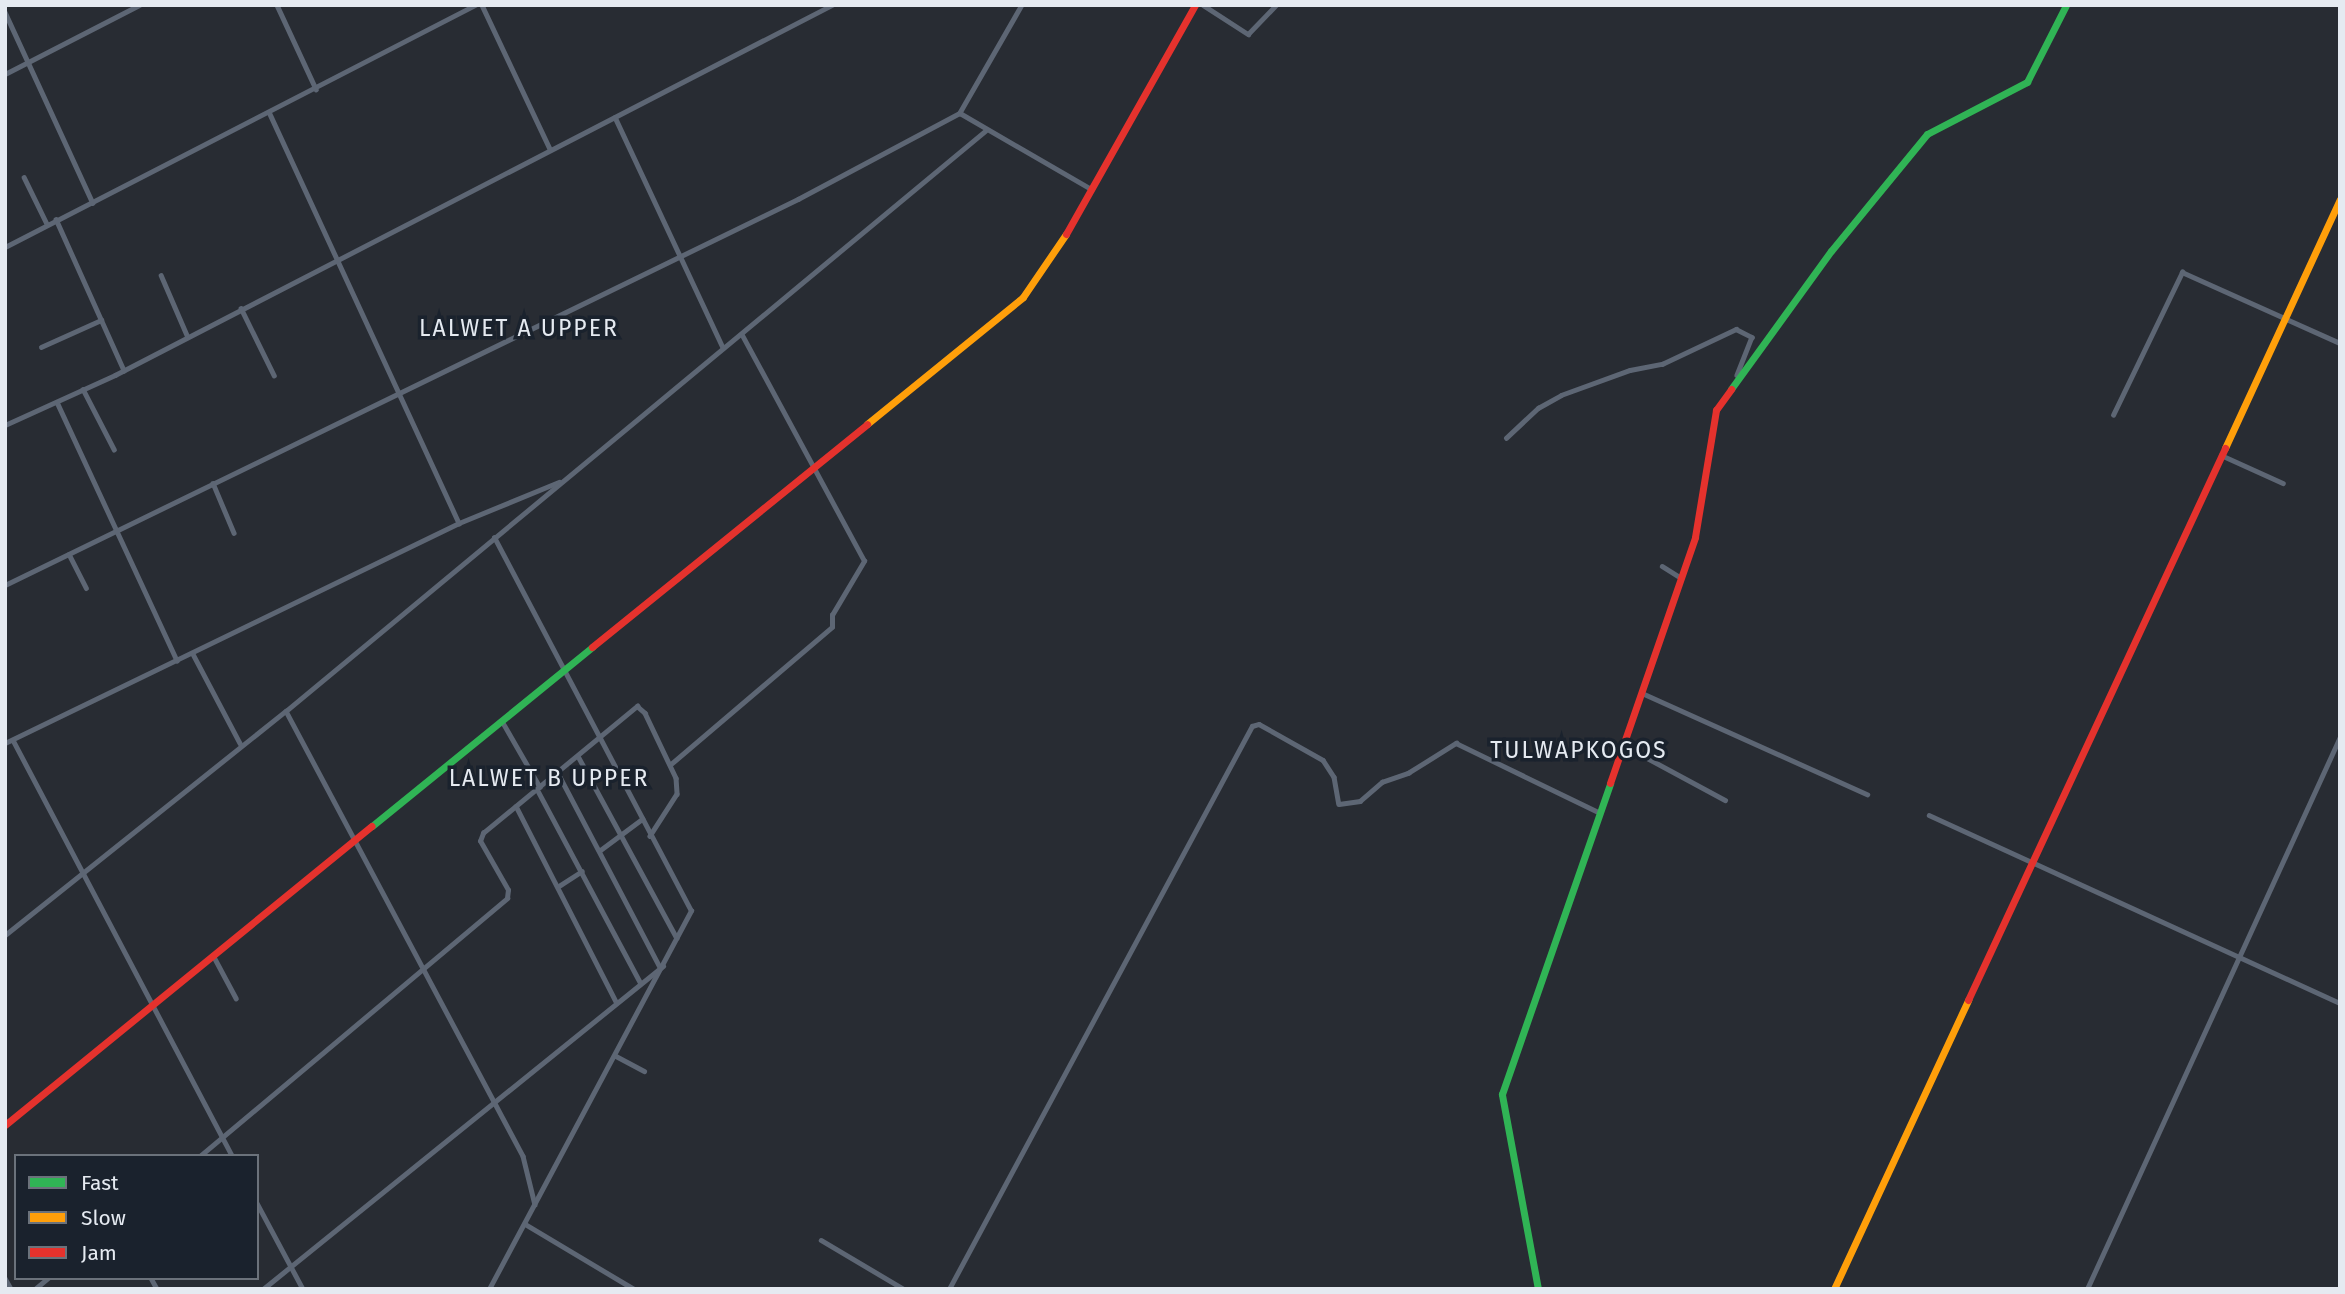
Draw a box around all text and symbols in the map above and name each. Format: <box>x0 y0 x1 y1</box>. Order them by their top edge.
district label: LALWET A UPPER <box>421 314 617 342</box>
district label: TULWAPKOGOS <box>1492 736 1666 764</box>
district label: LALWET B UPPER <box>450 764 648 792</box>
legend <box>14 1154 259 1280</box>
text: Fast <box>81 1170 119 1196</box>
text: Slow <box>81 1205 126 1231</box>
text: Jam <box>81 1240 117 1266</box>

